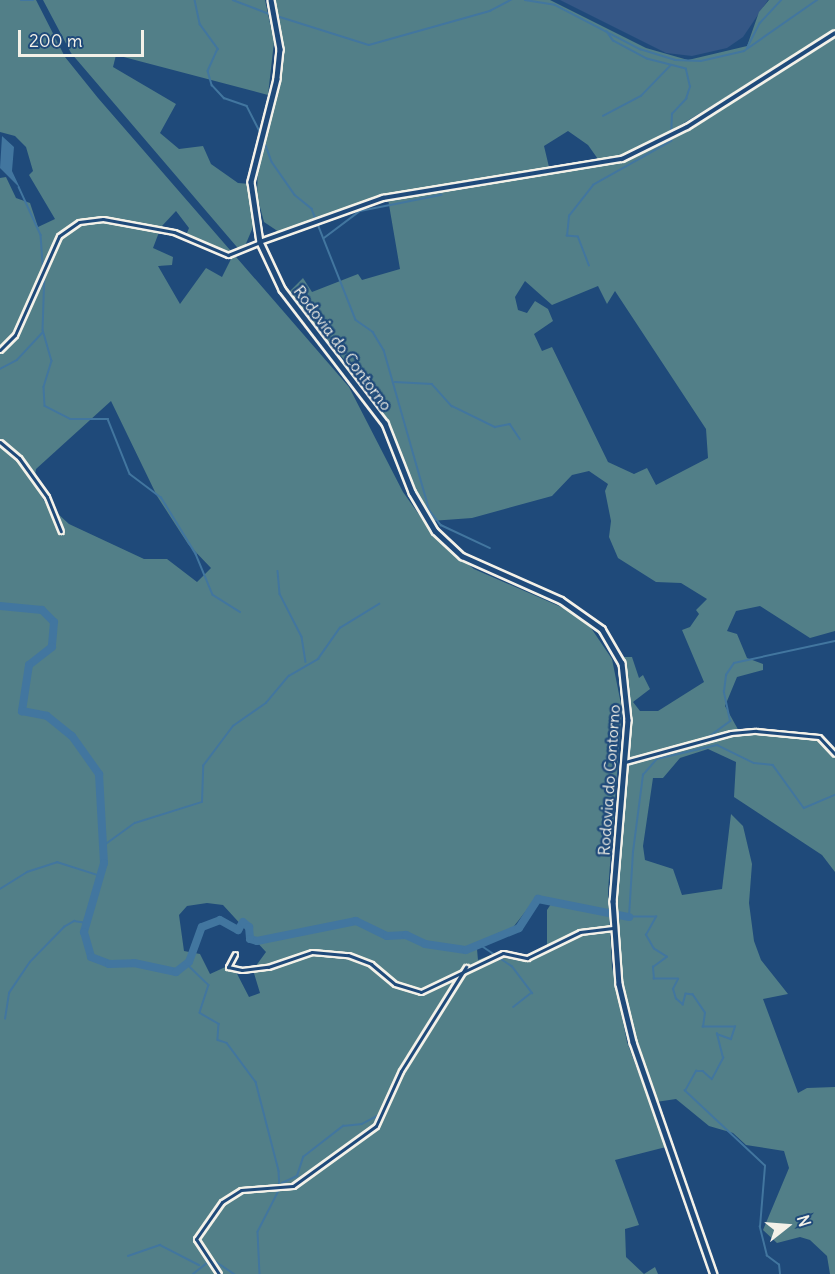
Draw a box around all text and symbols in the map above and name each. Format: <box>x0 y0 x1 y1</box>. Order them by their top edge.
scale bar <box>21 18 147 56</box>
text: 200 m <box>29 29 83 52</box>
street label: Rodovia do Contorno <box>290 282 396 414</box>
street label: Rodovia do Contorno <box>594 704 624 856</box>
north arrow <box>757 1196 817 1256</box>
text: N <box>793 1213 815 1229</box>

